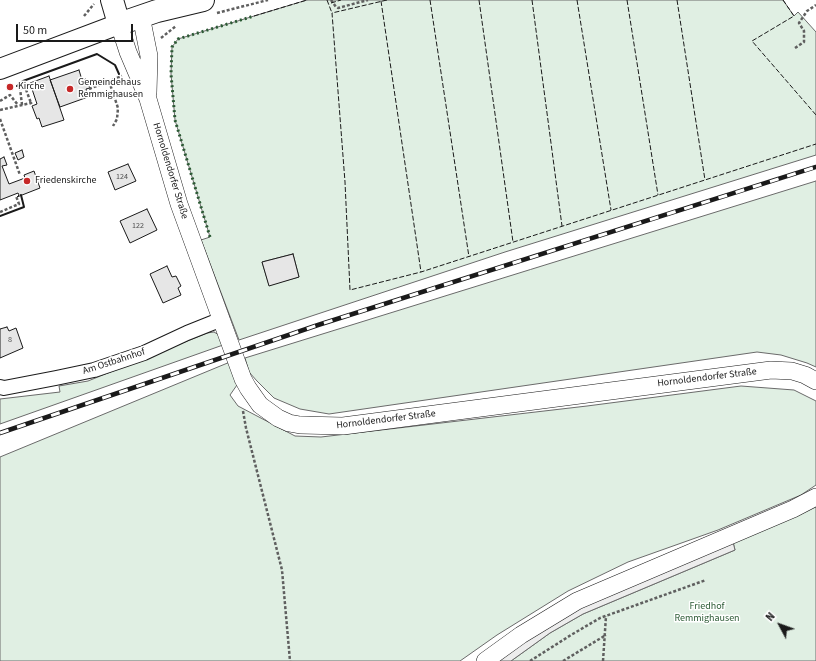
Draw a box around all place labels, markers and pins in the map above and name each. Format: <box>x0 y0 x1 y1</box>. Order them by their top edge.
place label: Gemeindehaus Remmighausen <box>78 77 143 100</box>
place label: Kirche <box>18 81 45 93</box>
marker: Kirche <box>5 82 15 92</box>
marker: Gemeindehaus Remmighausen <box>65 84 75 94</box>
place label: Friedenskirche <box>35 175 97 187</box>
marker: Friedenskirche <box>22 176 32 186</box>

